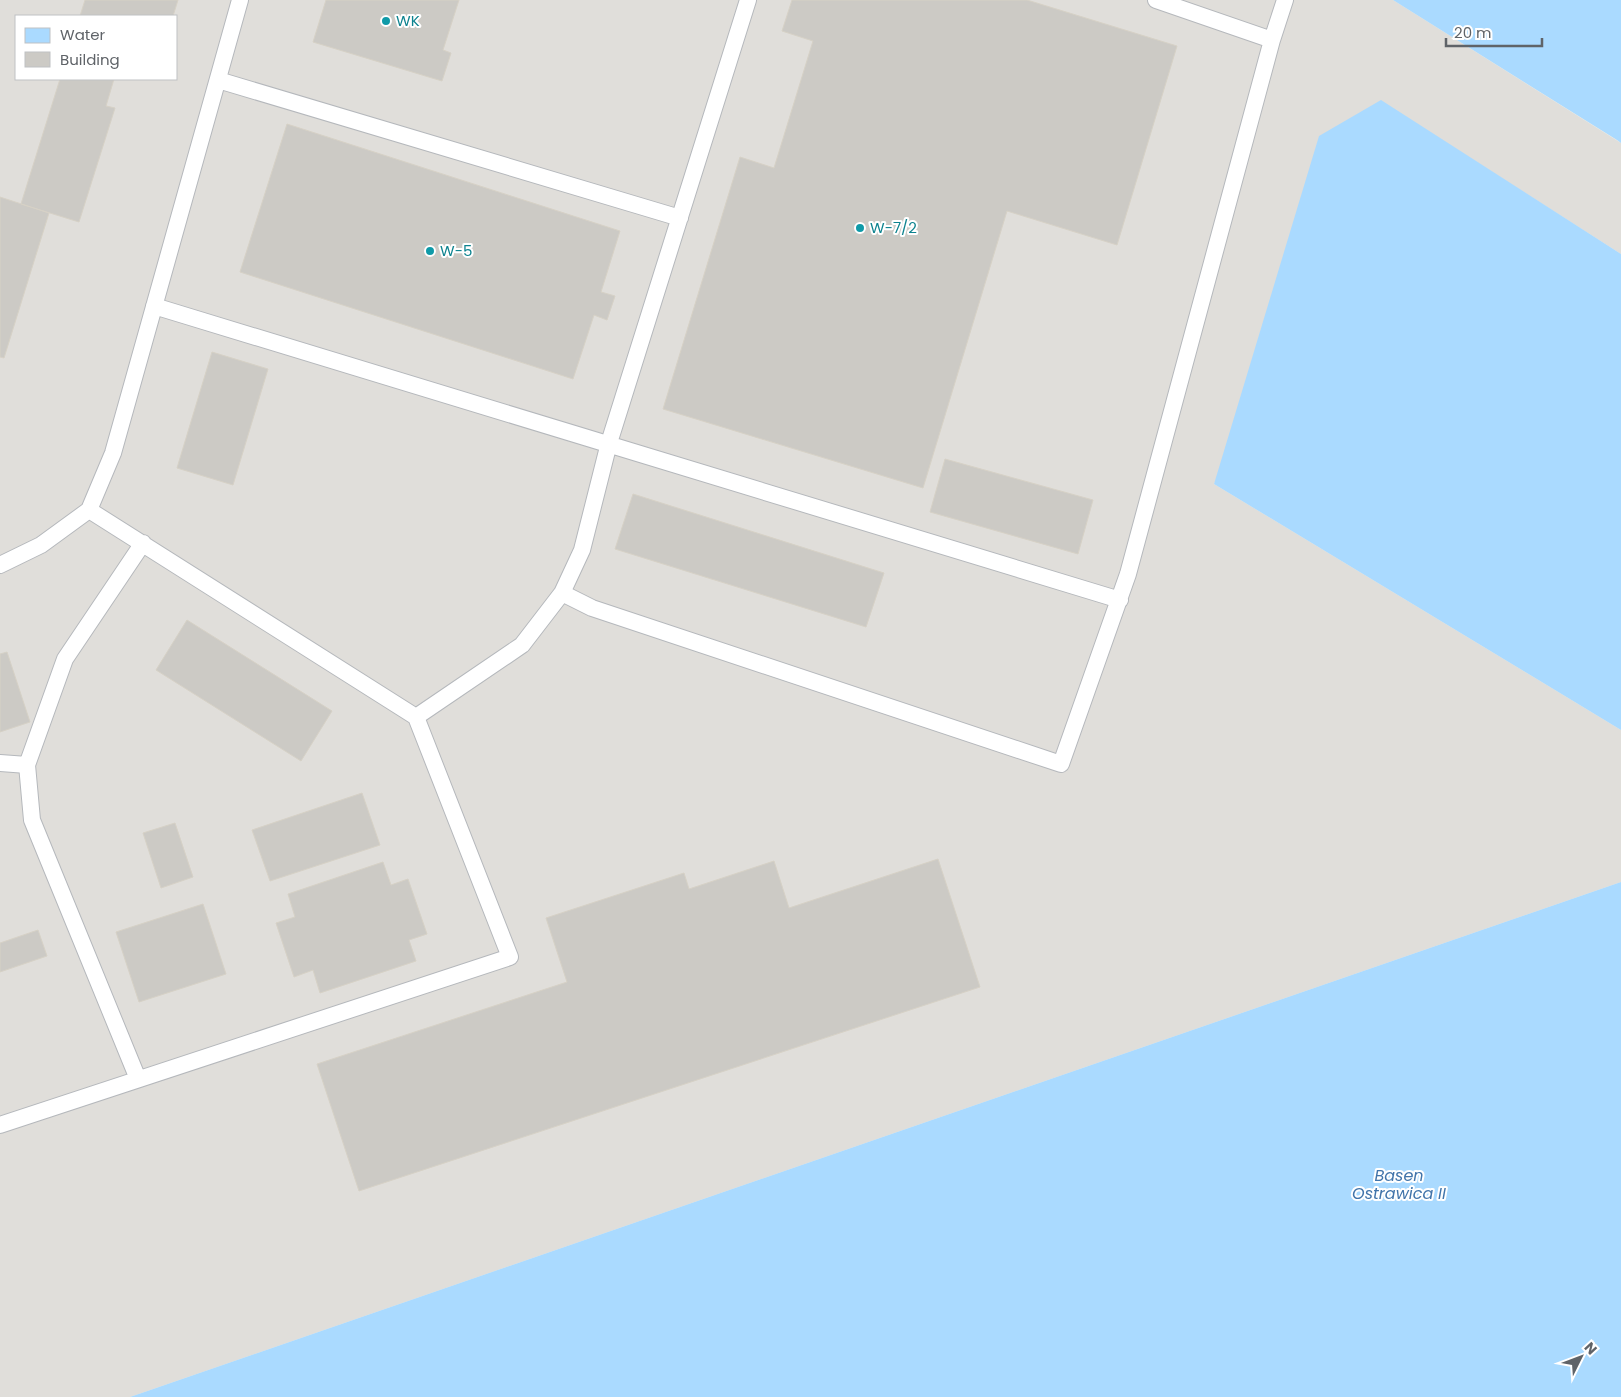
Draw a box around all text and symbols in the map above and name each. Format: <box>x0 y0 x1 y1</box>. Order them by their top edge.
place label: WK <box>396 10 420 31</box>
legend <box>15 15 178 80</box>
marker: WK <box>380 15 392 27</box>
scale bar <box>1446 15 1542 47</box>
text: 20 m <box>1454 22 1492 43</box>
text: Water <box>60 24 106 45</box>
text: Building <box>60 49 120 70</box>
place label: W-7/2 <box>870 217 917 238</box>
marker: W-7/2 <box>854 222 866 234</box>
place label: W-5 <box>440 240 472 261</box>
marker: W-5 <box>424 245 436 257</box>
water label: Basen Ostrawica II <box>1352 1164 1446 1205</box>
north arrow <box>1556 1332 1606 1382</box>
text: N <box>1580 1338 1602 1359</box>

